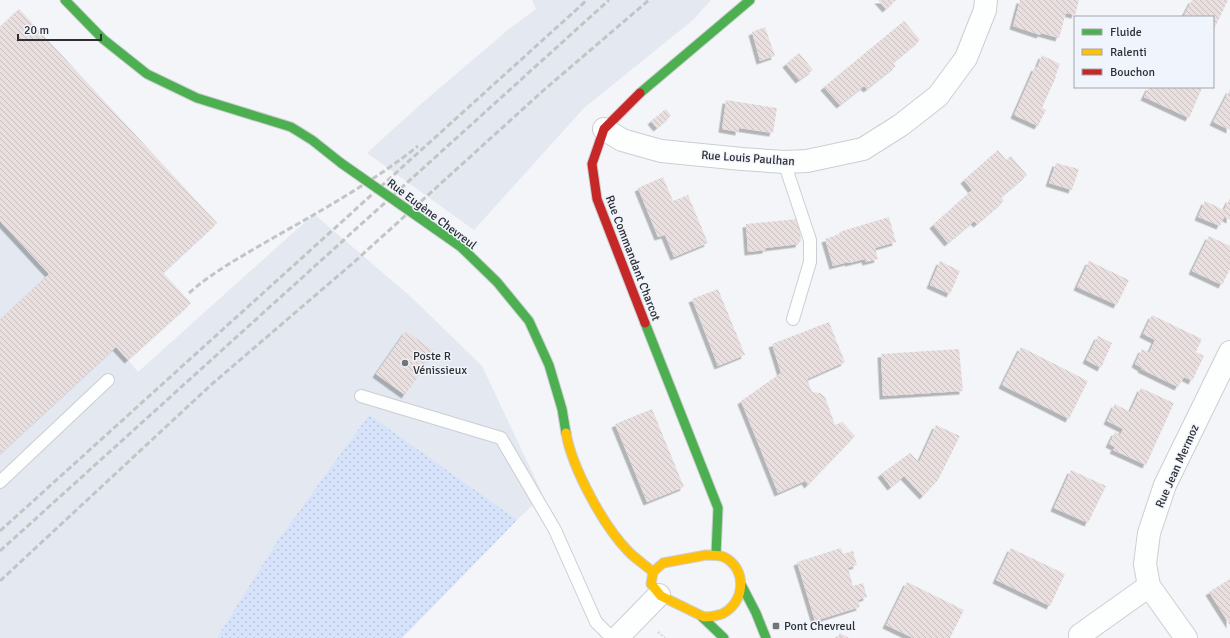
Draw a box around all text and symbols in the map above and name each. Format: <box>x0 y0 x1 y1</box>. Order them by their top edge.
scale bar <box>18 16 101 42</box>
legend <box>1074 16 1214 88</box>
text: 20 m <box>24 23 49 38</box>
text: Fluide <box>1110 25 1142 40</box>
text: Ralenti <box>1110 45 1147 60</box>
text: Bouchon <box>1110 65 1155 80</box>
street label: Rue Louis Paulhan <box>701 148 795 169</box>
street label: Rue Eugène Chevreul <box>384 176 480 253</box>
street label: Rue Commandant Charcot <box>602 193 663 323</box>
place label: Poste R Vénissieux <box>413 349 467 378</box>
marker: Poste R Vénissieux <box>400 358 410 368</box>
street label: Rue Jean Mermoz <box>1152 422 1203 510</box>
place label: Pont Chevreul <box>784 619 856 634</box>
marker: Pont Chevreul <box>771 621 781 631</box>

